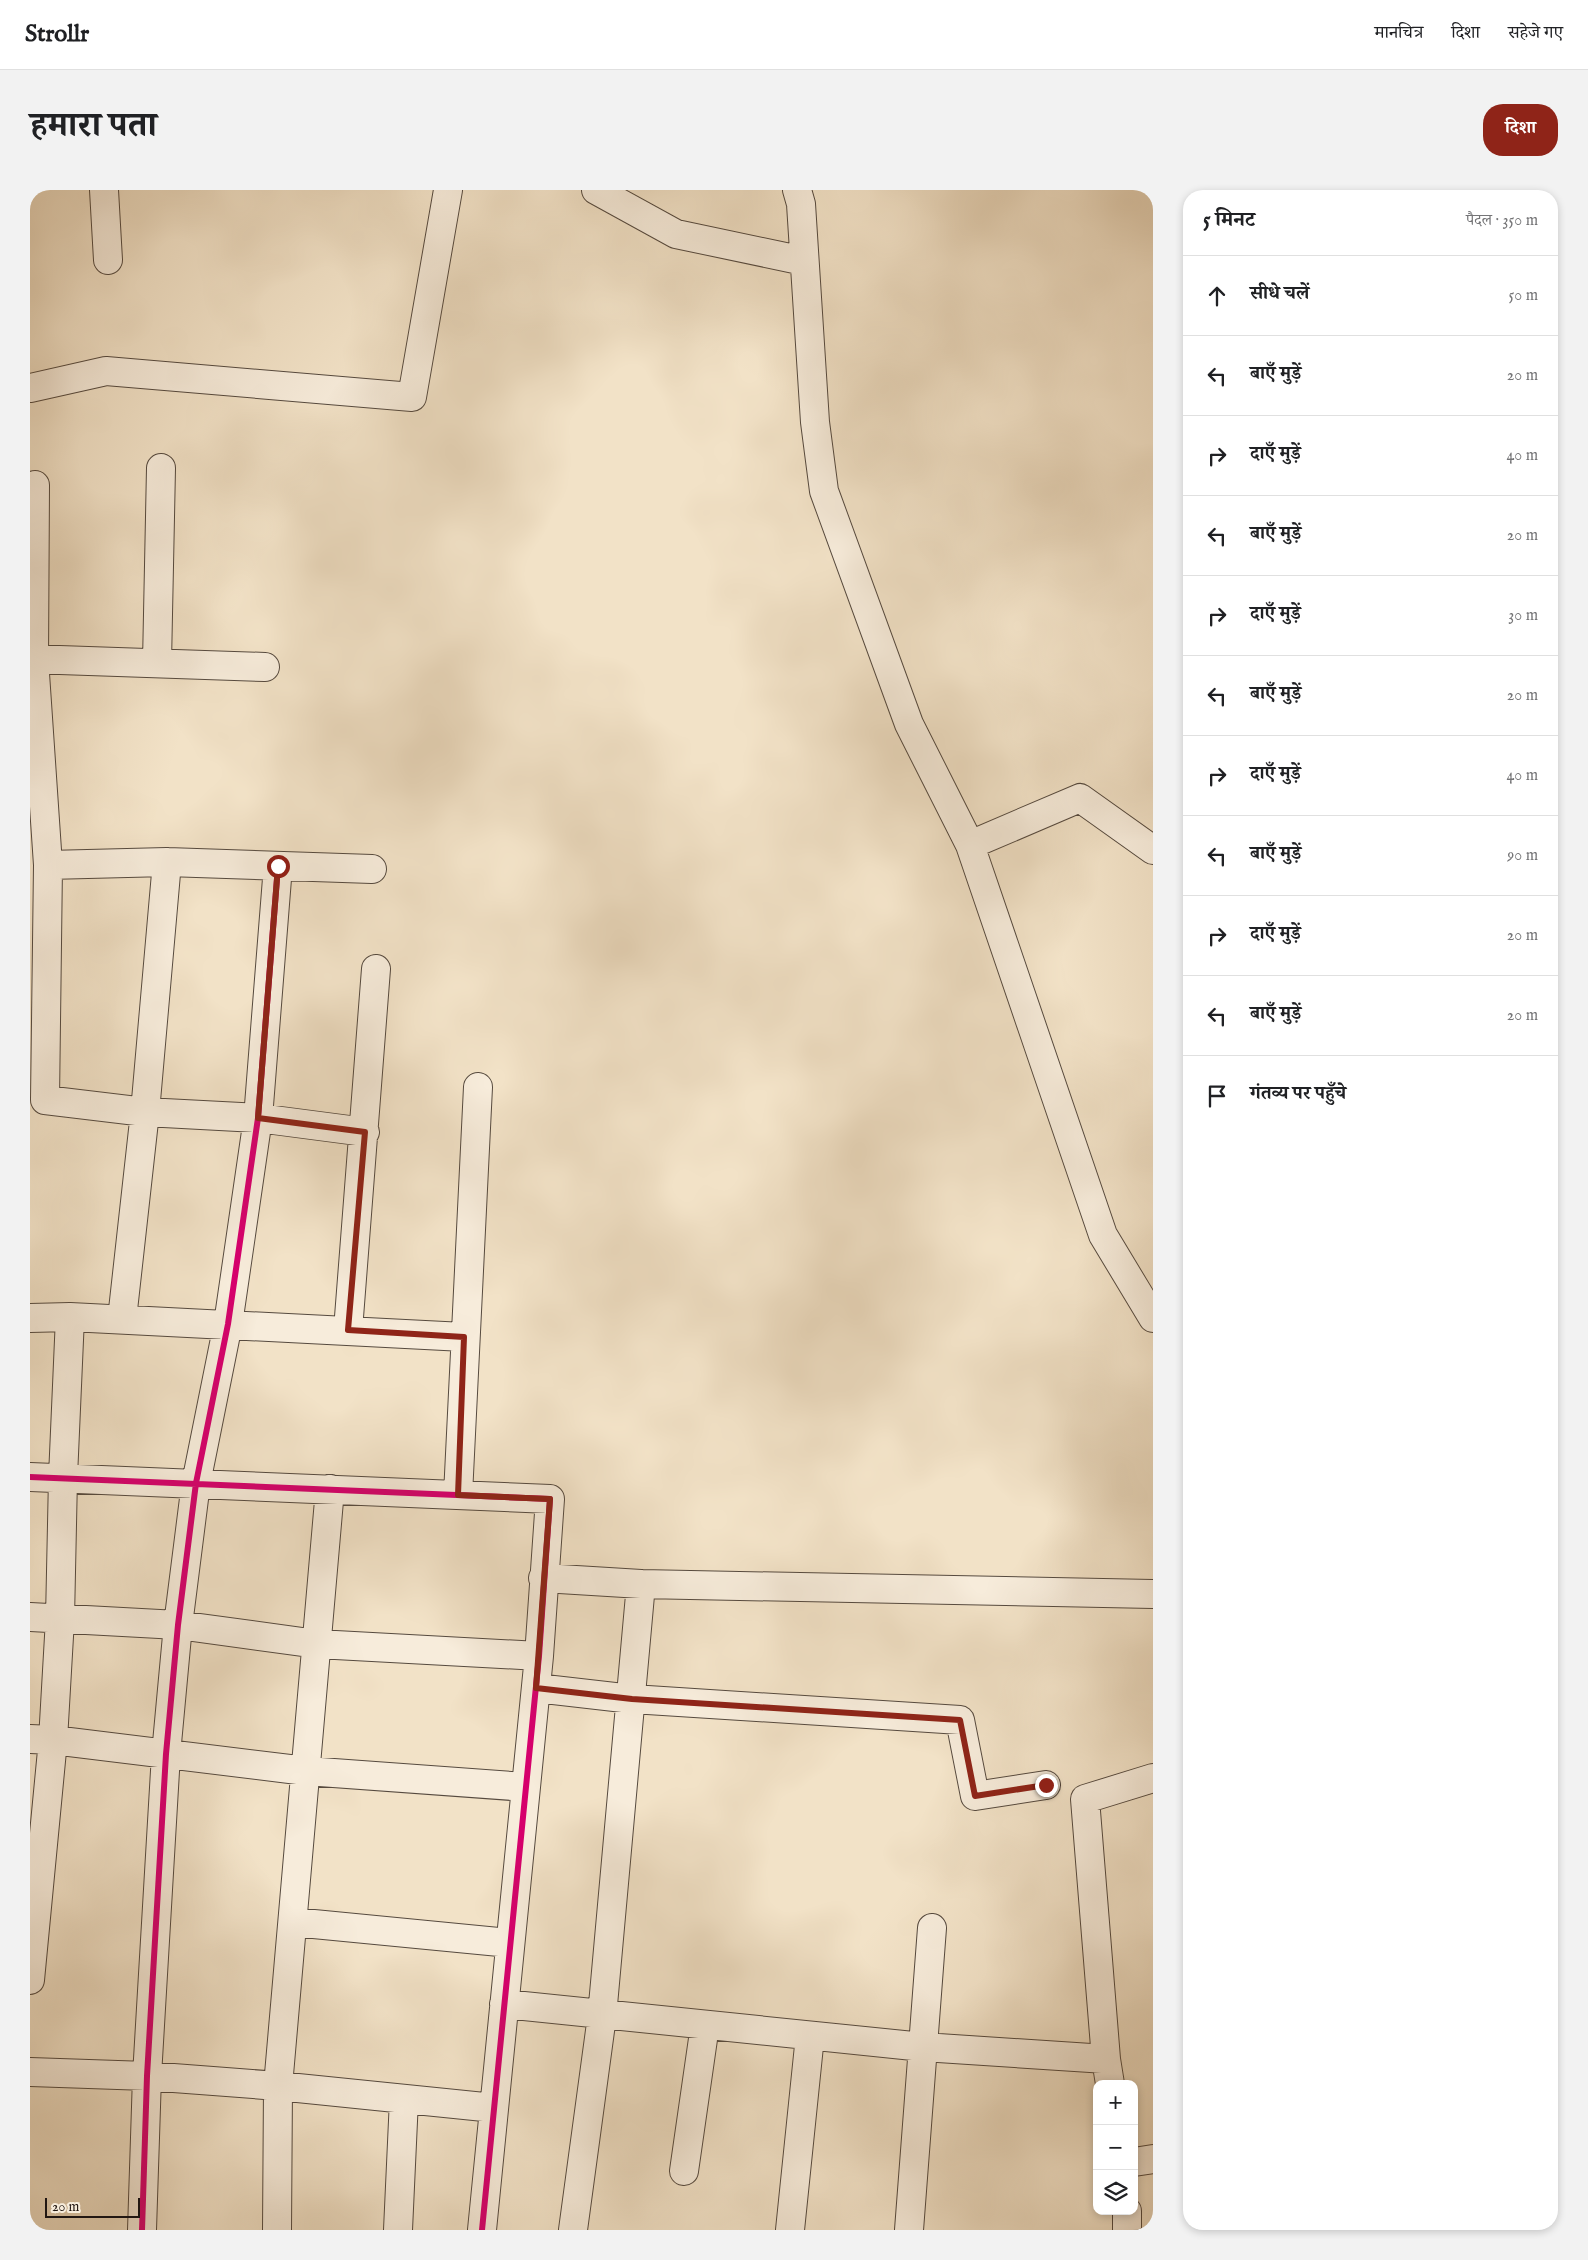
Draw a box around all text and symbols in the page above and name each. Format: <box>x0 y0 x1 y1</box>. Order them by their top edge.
text: Strollr <box>25 19 89 50</box>
text: मानचित्र <box>1374 22 1423 45</box>
text: दिशा <box>1451 22 1480 45</box>
text: सहेजे गए <box>1508 22 1563 45</box>
text: हमारा पता <box>30 104 157 149</box>
button: दिशा <box>1483 104 1558 156</box>
text: 5 मिनट <box>1203 207 1255 234</box>
text: पैदल · 350 m <box>1466 211 1538 231</box>
icon: ahead <box>1203 282 1231 310</box>
text: सीधे चलें <box>1250 282 1309 306</box>
text: 50 m <box>1509 286 1538 306</box>
icon: left <box>1203 362 1231 390</box>
text: बाएँ मुड़ें <box>1250 362 1301 386</box>
text: 20 m <box>1507 366 1538 386</box>
icon: right <box>1203 442 1231 470</box>
text: दाएँ मुड़ें <box>1250 442 1301 466</box>
text: 40 m <box>1506 446 1538 466</box>
icon: left <box>1203 522 1231 550</box>
text: बाएँ मुड़ें <box>1250 522 1301 546</box>
text: 20 m <box>1507 526 1538 546</box>
icon: right <box>1203 602 1231 630</box>
text: दाएँ मुड़ें <box>1250 602 1301 626</box>
text: 30 m <box>1508 606 1538 626</box>
icon: left <box>1203 682 1231 710</box>
text: बाएँ मुड़ें <box>1250 682 1301 706</box>
text: 20 m <box>1507 686 1538 706</box>
icon: right <box>1203 762 1231 790</box>
text: दाएँ मुड़ें <box>1250 762 1301 786</box>
text: 40 m <box>1506 766 1538 786</box>
icon: left <box>1203 842 1231 870</box>
text: बाएँ मुड़ें <box>1250 842 1301 866</box>
text: 90 m <box>1507 846 1538 866</box>
route start <box>267 855 290 878</box>
icon: right <box>1203 922 1231 950</box>
text: दाएँ मुड़ें <box>1250 922 1301 946</box>
text: 20 m <box>1507 926 1538 946</box>
icon: left <box>1203 1002 1231 1030</box>
text: बाएँ मुड़ें <box>1250 1002 1301 1026</box>
text: 20 m <box>1507 1006 1538 1026</box>
icon: arrive <box>1203 1082 1231 1110</box>
text: गंतव्य पर पहुँचे <box>1250 1082 1346 1106</box>
route end <box>1035 1774 1058 1797</box>
map controls <box>1093 2080 1138 2215</box>
button: + <box>1093 2080 1138 2125</box>
button: − <box>1093 2125 1138 2170</box>
button: layers <box>1093 2170 1138 2215</box>
scale bar <box>45 2195 140 2218</box>
text: 20 m <box>52 2198 79 2216</box>

